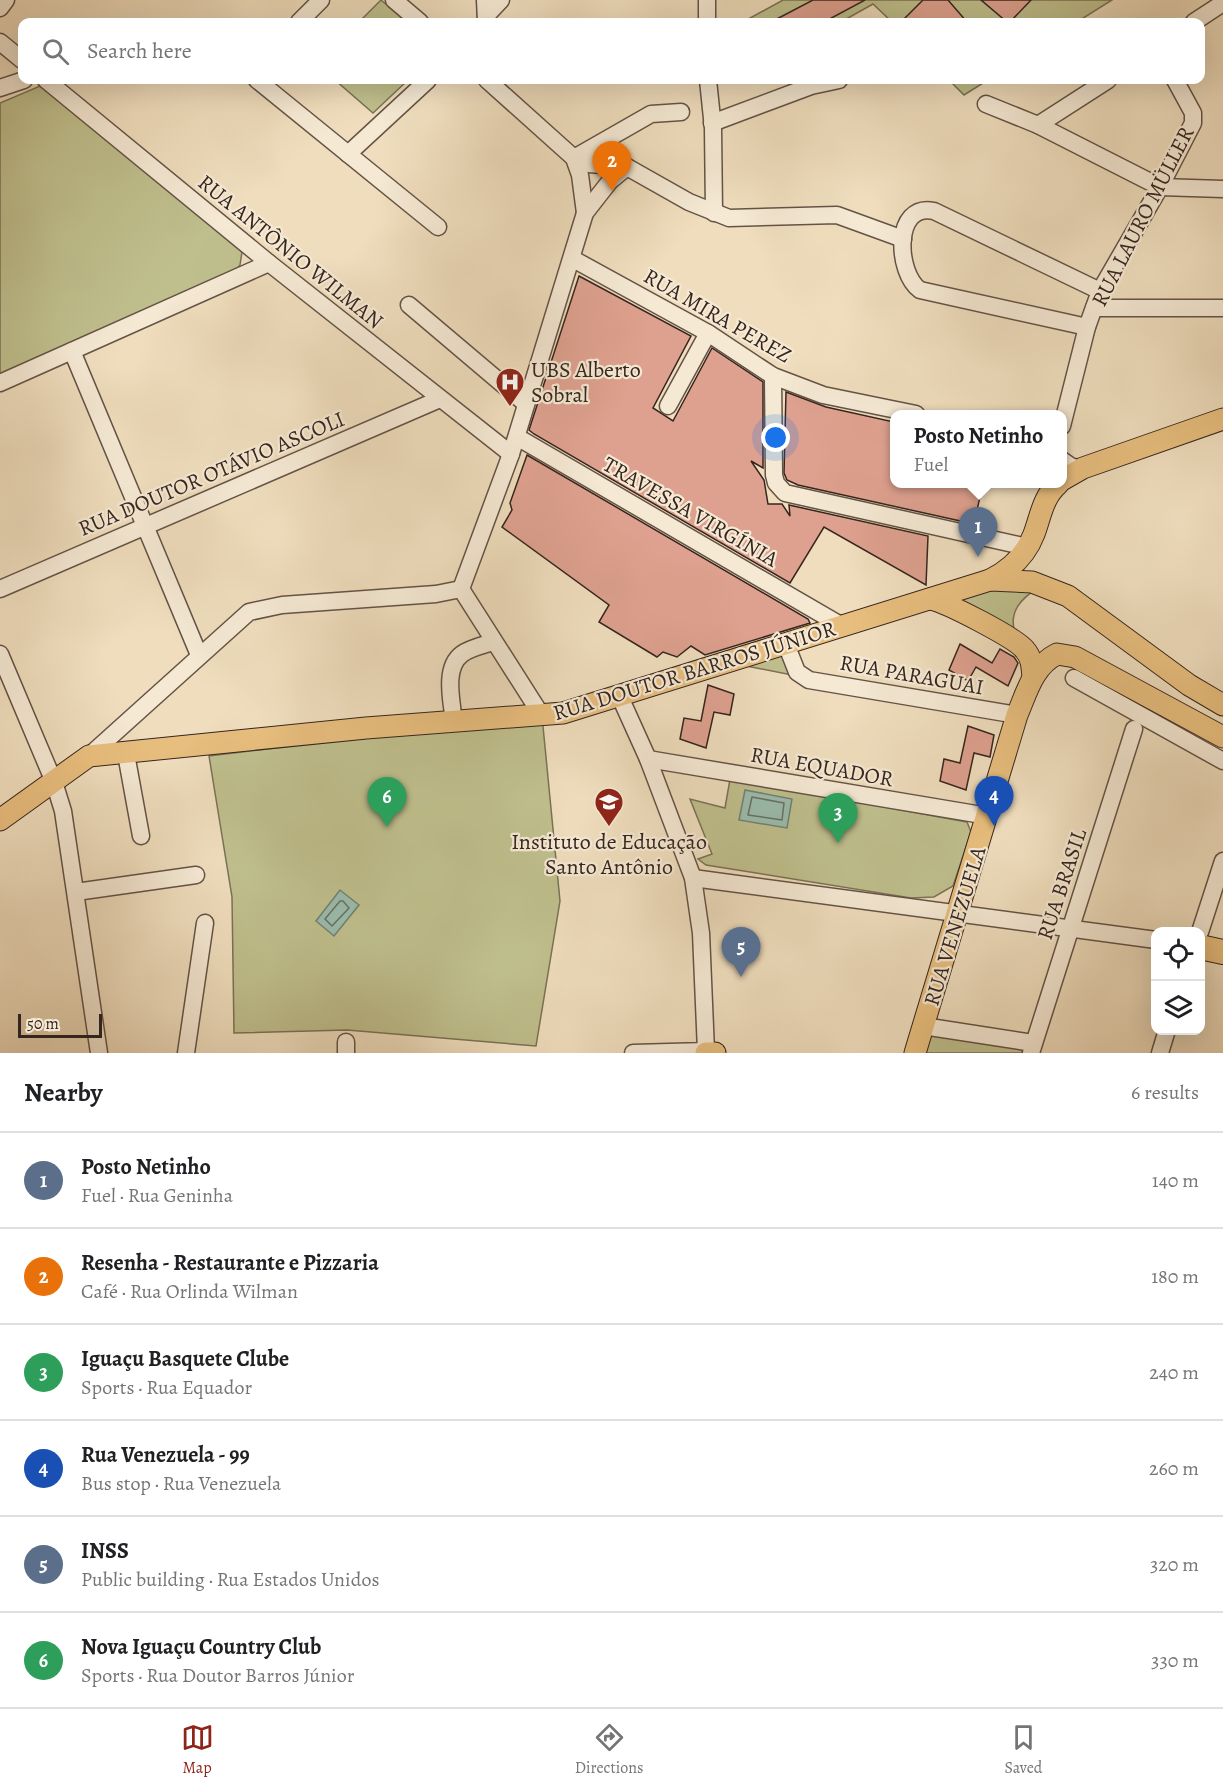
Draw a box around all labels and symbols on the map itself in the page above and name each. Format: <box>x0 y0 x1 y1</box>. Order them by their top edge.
street label: RUA LAURO MÜLLER <box>1084 121 1202 312</box>
pin: 2 <box>592 142 632 191</box>
street label: RUA ANTÔNIO WILMAN <box>191 168 389 336</box>
street label: RUA MIRA PEREZ <box>638 261 797 370</box>
place label: UBS Alberto Sobral <box>531 355 641 410</box>
hospital icon: UBS Alberto Sobral <box>494 366 526 408</box>
street label: RUA DOUTOR OTÁVIO ASCOLI <box>74 404 349 544</box>
your location <box>761 423 790 452</box>
street label: TRAVESSA VIRGÍNIA <box>597 449 785 575</box>
pin: 1 <box>958 508 998 557</box>
street label: RUA DOUTOR BARROS JÚNIOR <box>549 613 840 728</box>
street label: RUA PARAGUAI <box>837 648 986 702</box>
street label: RUA EQUADOR <box>748 740 896 794</box>
pin: 4 <box>974 776 1014 826</box>
pin: 6 <box>368 778 406 827</box>
school or university icon: Instituto de Educação Santo Antônio <box>593 786 625 828</box>
pin: 3 <box>818 794 858 843</box>
street label: RUA BRASIL <box>1030 824 1094 944</box>
place label: Instituto de Educação Santo Antônio <box>511 827 707 882</box>
street label: RUA VENEZUELA <box>916 842 994 1010</box>
pin: 5 <box>722 928 760 977</box>
scale bar <box>18 1011 102 1038</box>

